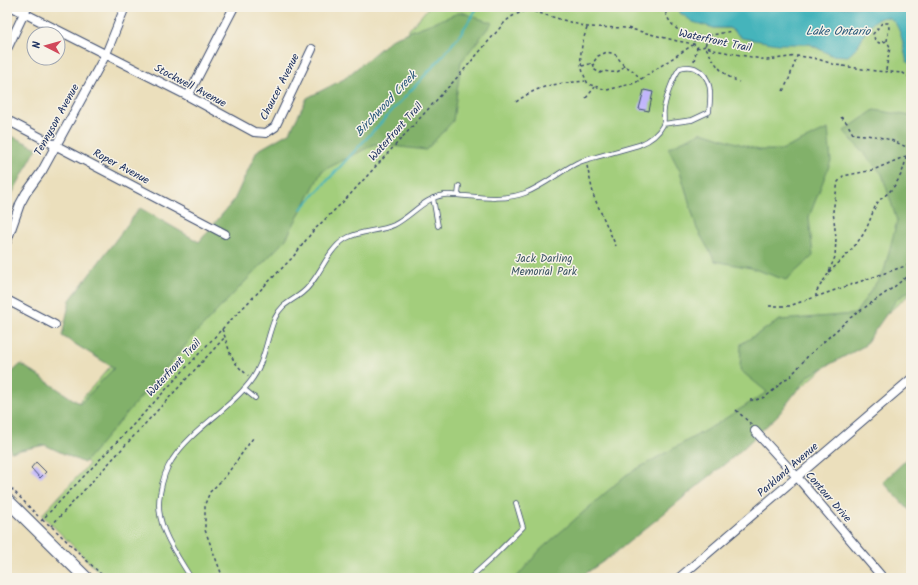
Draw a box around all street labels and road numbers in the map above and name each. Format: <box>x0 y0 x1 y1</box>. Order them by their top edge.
street label: Waterfront Trail <box>677 25 753 58</box>
street label: Chaucer Avenue <box>255 50 305 124</box>
street label: Stockwell Avenue <box>151 59 229 113</box>
street label: Tennyson Avenue <box>30 81 84 159</box>
street label: Waterfront Trail <box>365 98 428 165</box>
street label: Roper Avenue <box>89 144 153 190</box>
street label: Waterfront Trail <box>142 335 206 401</box>
street label: Parkland Avenue <box>753 438 823 502</box>
street label: Contour Drive <box>801 467 855 527</box>

